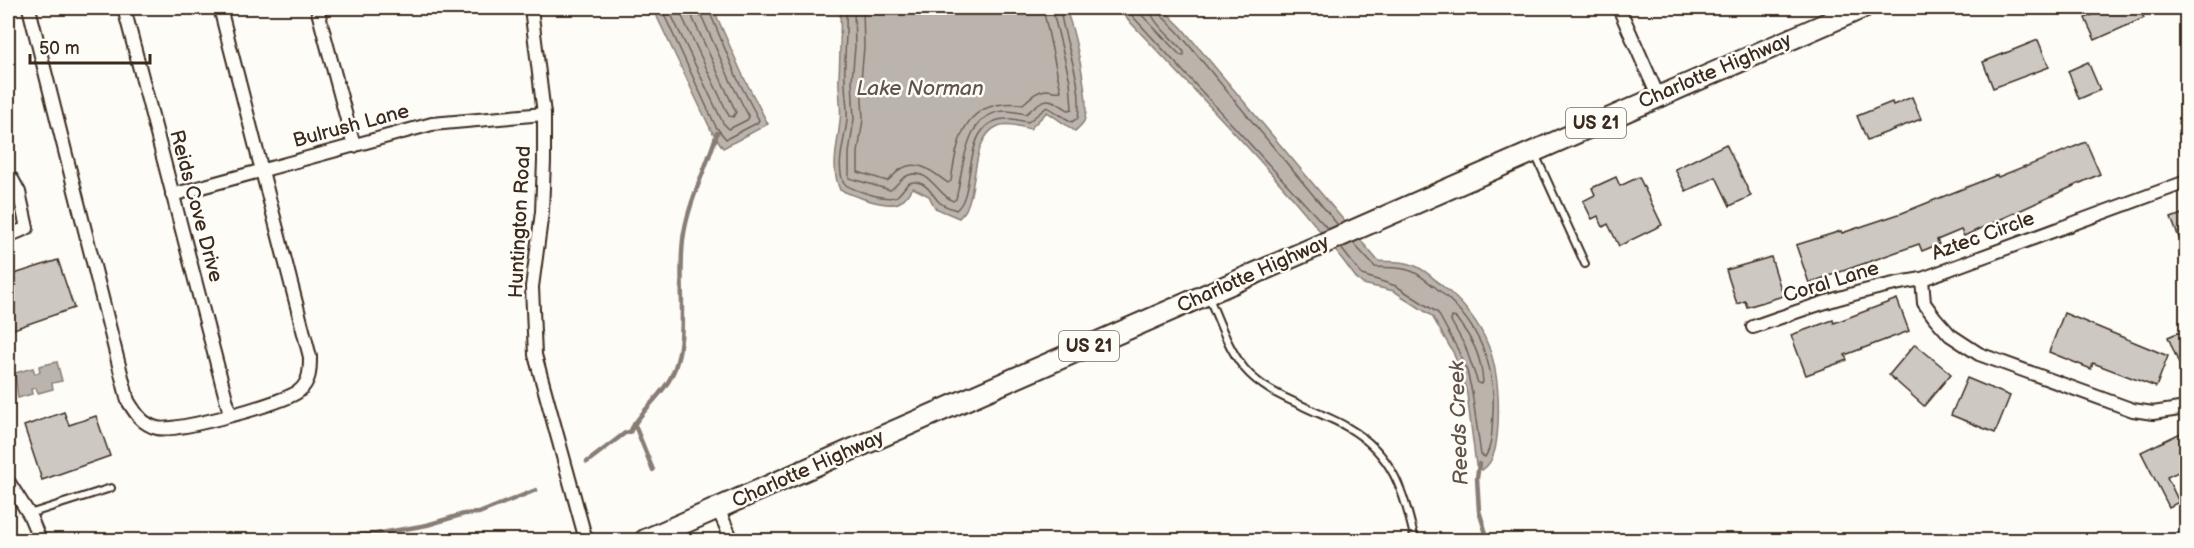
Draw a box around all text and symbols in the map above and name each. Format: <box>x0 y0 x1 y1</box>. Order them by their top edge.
scale bar <box>30 27 150 65</box>
street label: Charlotte Highway <box>1635 28 1795 114</box>
text: 50 m <box>39 38 80 59</box>
water label: Lake Norman <box>856 76 984 101</box>
street label: Bulrush Lane <box>290 99 412 153</box>
road number: US 21 <box>1566 108 1626 138</box>
street label: Reids Cove Drive <box>164 127 228 285</box>
street label: Huntington Road <box>504 145 536 299</box>
street label: Aztec Circle <box>1928 206 2038 266</box>
street label: Charlotte Highway <box>1173 230 1333 318</box>
street label: Coral Lane <box>1780 256 1882 308</box>
road number: US 21 <box>1059 331 1119 361</box>
water label: Reeds Creek <box>1444 360 1474 486</box>
street label: Charlotte Highway <box>728 425 888 513</box>

